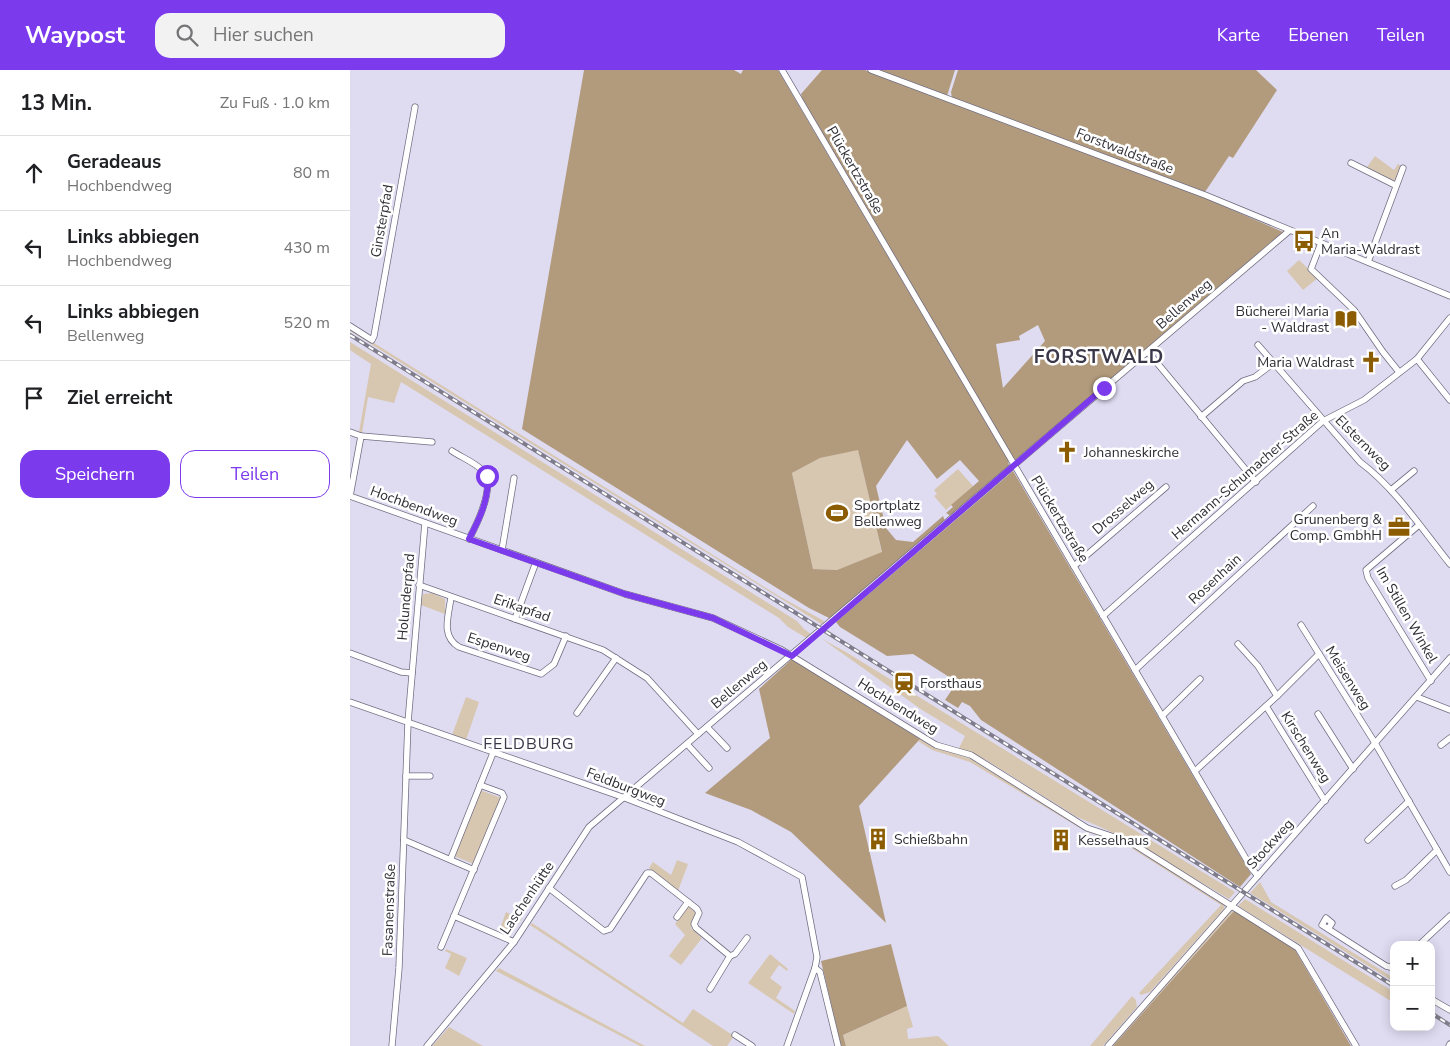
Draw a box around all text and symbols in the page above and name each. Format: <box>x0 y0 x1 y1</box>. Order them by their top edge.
search box <box>155 13 505 58</box>
text: Waypost <box>25 19 125 51</box>
icon: search <box>173 21 201 49</box>
text: Hier suchen <box>213 22 314 48</box>
text: Karte <box>1217 23 1260 47</box>
text: Ebenen <box>1288 23 1349 47</box>
text: Teilen <box>1377 23 1425 47</box>
text: 13 Min. <box>20 89 92 117</box>
text: Zu Fuß · 1.0 km <box>220 92 330 114</box>
street label: Plückertzstraße <box>822 123 888 217</box>
street label: Forstwaldstraße <box>1073 124 1177 178</box>
text: Geradeaus <box>67 149 161 175</box>
icon: ahead <box>20 159 48 187</box>
text: 80 m <box>293 162 330 184</box>
text: Hochbendweg <box>67 175 172 197</box>
street label: Ginsterpfad <box>366 183 398 259</box>
text: Links abbiegen <box>67 224 199 250</box>
place label: An Maria-Waldrast <box>1321 224 1420 259</box>
bus stop icon: An Maria-Waldrast <box>1291 228 1317 254</box>
icon: left <box>20 234 48 262</box>
text: 430 m <box>283 237 330 259</box>
text: Hochbendweg <box>67 250 172 272</box>
street label: Bellenweg <box>1152 275 1216 333</box>
text: Links abbiegen <box>67 299 199 325</box>
place label: Bücherei Maria - Waldrast <box>1236 302 1329 337</box>
library icon: Bücherei Maria - Waldrast <box>1333 306 1359 332</box>
icon: left <box>20 309 48 337</box>
text: 520 m <box>283 312 330 334</box>
text: Bellenweg <box>67 325 144 347</box>
district label: FORSTWALD <box>1034 344 1164 370</box>
church icon: Maria Waldrast <box>1358 349 1384 375</box>
place label: Maria Waldrast <box>1257 353 1354 372</box>
route end <box>1093 377 1116 400</box>
icon: arrive <box>20 384 48 412</box>
text: Ziel erreicht <box>67 385 172 411</box>
street label: Hermann-Schumacher-Straße <box>1168 406 1322 544</box>
street label: Elsternweg <box>1331 411 1395 475</box>
church icon: Johanneskirche <box>1054 439 1080 465</box>
place label: Johanneskirche <box>1083 443 1179 462</box>
button: Speichern <box>20 450 170 498</box>
button: Teilen <box>180 450 330 498</box>
route start <box>476 465 499 488</box>
street label: Plückertzstraße <box>1027 472 1093 566</box>
street label: Drosselweg <box>1088 475 1158 539</box>
street label: Hochbendweg <box>368 481 460 531</box>
place label: Sportplatz Bellenweg <box>854 496 922 531</box>
sports icon: Sportplatz Bellenweg <box>824 500 850 526</box>
place label: Grunenberg & Comp. GmbhH <box>1290 510 1382 545</box>
office icon: Grunenberg & Comp. GmbhH <box>1386 514 1412 540</box>
street label: Rosenhain <box>1184 550 1246 608</box>
street label: Holunderpfad <box>393 553 419 641</box>
street label: Im Stillen Winkel <box>1372 563 1443 667</box>
street label: Erikapfad <box>491 589 553 627</box>
street label: Espenweg <box>465 628 533 666</box>
street label: Meisenweg <box>1321 642 1375 714</box>
street label: Bellenweg <box>707 655 771 713</box>
station icon: Forsthaus <box>891 670 917 696</box>
street label: Hochbendweg <box>854 674 942 738</box>
place label: Forsthaus <box>920 674 982 693</box>
street label: Kirschenweg <box>1277 708 1335 786</box>
district label: FELDBURG <box>483 733 575 755</box>
street label: Feldburgweg <box>584 763 668 811</box>
street label: Stockweg <box>1242 815 1298 873</box>
building icon: Schießbahn <box>865 826 891 852</box>
building icon: Kesselhaus <box>1048 827 1074 853</box>
place label: Schießbahn <box>894 830 968 849</box>
place label: Kesselhaus <box>1078 831 1149 850</box>
street label: Laschenhütte <box>496 858 558 938</box>
street label: Fasanenstraße <box>378 864 400 956</box>
map controls <box>1390 941 1435 1031</box>
button: + <box>1390 941 1435 986</box>
button: − <box>1390 986 1435 1031</box>

